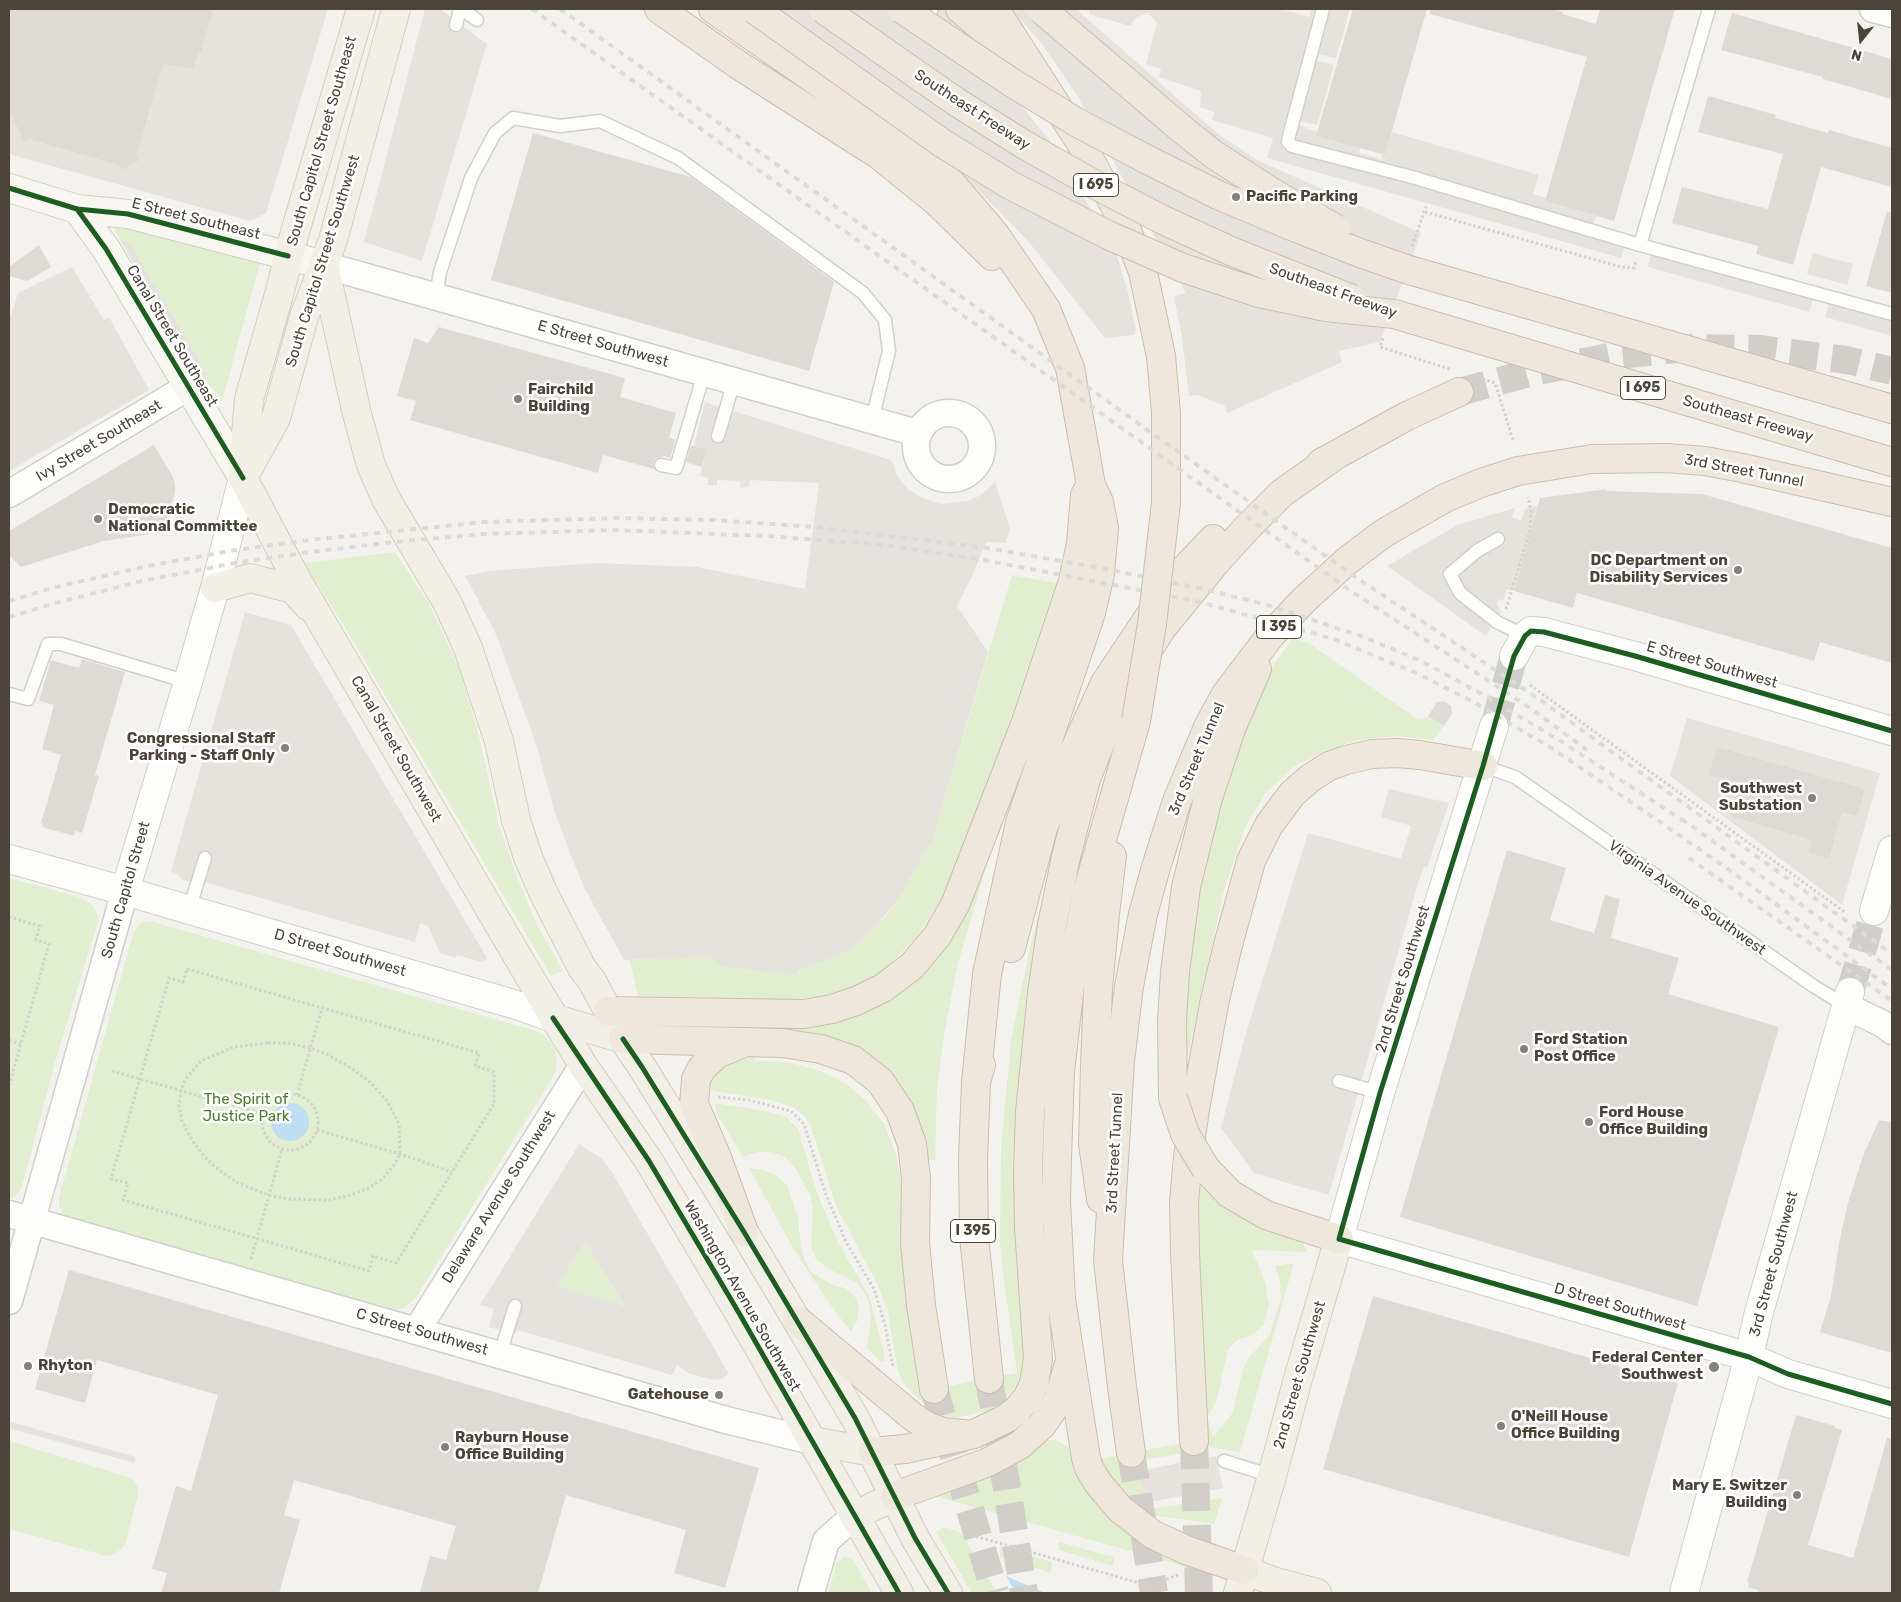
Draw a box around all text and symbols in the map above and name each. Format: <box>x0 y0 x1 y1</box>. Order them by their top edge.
north arrow <box>1836 15 1886 65</box>
street label: South Capitol Street Southeast <box>283 34 361 248</box>
text: N <box>1850 45 1864 64</box>
street label: Southeast Freeway <box>911 66 1033 154</box>
street label: South Capitol Street Southwest <box>282 153 364 369</box>
road number: I 695 <box>1074 174 1118 196</box>
place label: Pacific Parking <box>1246 188 1358 206</box>
marker: Pacific Parking <box>1230 191 1242 203</box>
street label: E Street Southeast <box>130 194 262 244</box>
street label: Southeast Freeway <box>1267 260 1399 322</box>
street label: Canal Street Southeast <box>123 262 221 410</box>
street label: E Street Southwest <box>535 317 671 371</box>
road number: I 695 <box>1620 376 1666 399</box>
place label: Fairchild Building <box>528 381 593 416</box>
street label: Southeast Freeway <box>1681 392 1815 446</box>
marker: Fairchild Building <box>512 393 524 405</box>
street label: Ivy Street Southeast <box>33 396 165 486</box>
street label: 3rd Street Tunnel <box>1683 451 1805 491</box>
place label: Democratic National Committee <box>108 501 257 536</box>
marker: Democratic National Committee <box>92 513 104 525</box>
place label: DC Department on Disability Services <box>1589 552 1728 587</box>
marker: DC Department on Disability Services <box>1732 564 1744 576</box>
road number: I 395 <box>1256 616 1302 638</box>
street label: E Street Southwest <box>1644 638 1780 692</box>
street label: Canal Street Southwest <box>347 673 445 825</box>
street label: 3rd Street Tunnel <box>1165 700 1229 818</box>
place label: Congressional Staff Parking - Staff Only <box>127 730 275 765</box>
marker: Congressional Staff Parking - Staff Only <box>279 742 291 754</box>
place label: Southwest Substation <box>1719 780 1802 815</box>
marker: Southwest Substation <box>1806 792 1818 804</box>
street label: South Capitol Street <box>98 819 154 961</box>
street label: Virginia Avenue Southwest <box>1605 837 1769 959</box>
street label: 2nd Street Southwest <box>1372 903 1434 1055</box>
street label: D Street Southwest <box>272 926 408 980</box>
place label: Ford Station Post Office <box>1534 1031 1628 1066</box>
marker: Ford Station Post Office <box>1518 1043 1530 1055</box>
park label: The Spirit of Justice Park <box>202 1091 290 1126</box>
street label: 3rd Street Tunnel <box>1103 1092 1127 1214</box>
place label: Ford House Office Building <box>1599 1104 1708 1139</box>
street label: Delaware Avenue Southwest <box>438 1107 560 1287</box>
marker: Ford House Office Building <box>1583 1116 1595 1128</box>
street label: 3rd Street Southwest <box>1746 1189 1802 1339</box>
street label: Washington Avenue Southwest <box>680 1197 804 1395</box>
road number: I 395 <box>950 1220 996 1242</box>
street label: D Street Southwest <box>1552 1280 1688 1334</box>
street label: 2nd Street Southwest <box>1270 1299 1330 1451</box>
street label: C Street Southwest <box>354 1305 490 1359</box>
place label: Federal Center Southwest <box>1592 1349 1703 1384</box>
place label: Rhyton <box>38 1357 93 1375</box>
marker: Rhyton <box>22 1360 34 1372</box>
marker: Federal Center Southwest <box>1707 1360 1721 1374</box>
place label: Gatehouse <box>628 1386 709 1404</box>
marker: Gatehouse <box>713 1389 725 1401</box>
place label: O'Neill House Office Building <box>1511 1408 1620 1443</box>
marker: O'Neill House Office Building <box>1495 1420 1507 1432</box>
place label: Rayburn House Office Building <box>455 1429 569 1464</box>
marker: Rayburn House Office Building <box>439 1441 451 1453</box>
place label: Mary E. Switzer Building <box>1672 1477 1787 1512</box>
marker: Mary E. Switzer Building <box>1791 1489 1803 1501</box>

